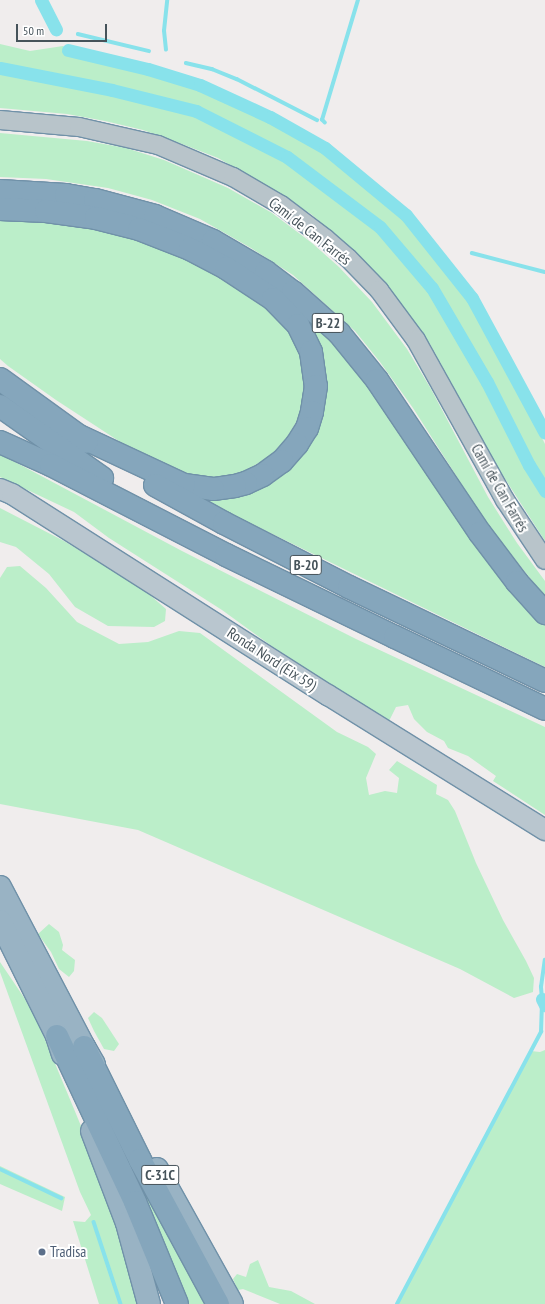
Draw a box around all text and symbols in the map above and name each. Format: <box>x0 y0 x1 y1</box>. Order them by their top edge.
scale bar <box>18 16 109 42</box>
text: 50 m <box>23 23 44 38</box>
street label: Camí de Can Farrés <box>266 193 354 269</box>
road number: B-22 <box>311 311 345 335</box>
street label: Camí de Can Farrés <box>467 441 533 535</box>
road number: B-20 <box>289 553 323 577</box>
street label: Ronda Nord (Eix 59) <box>224 623 320 695</box>
road number: C-31C <box>141 1163 179 1187</box>
place label: Tradisa <box>50 1243 86 1261</box>
marker: Tradisa <box>37 1247 47 1257</box>

